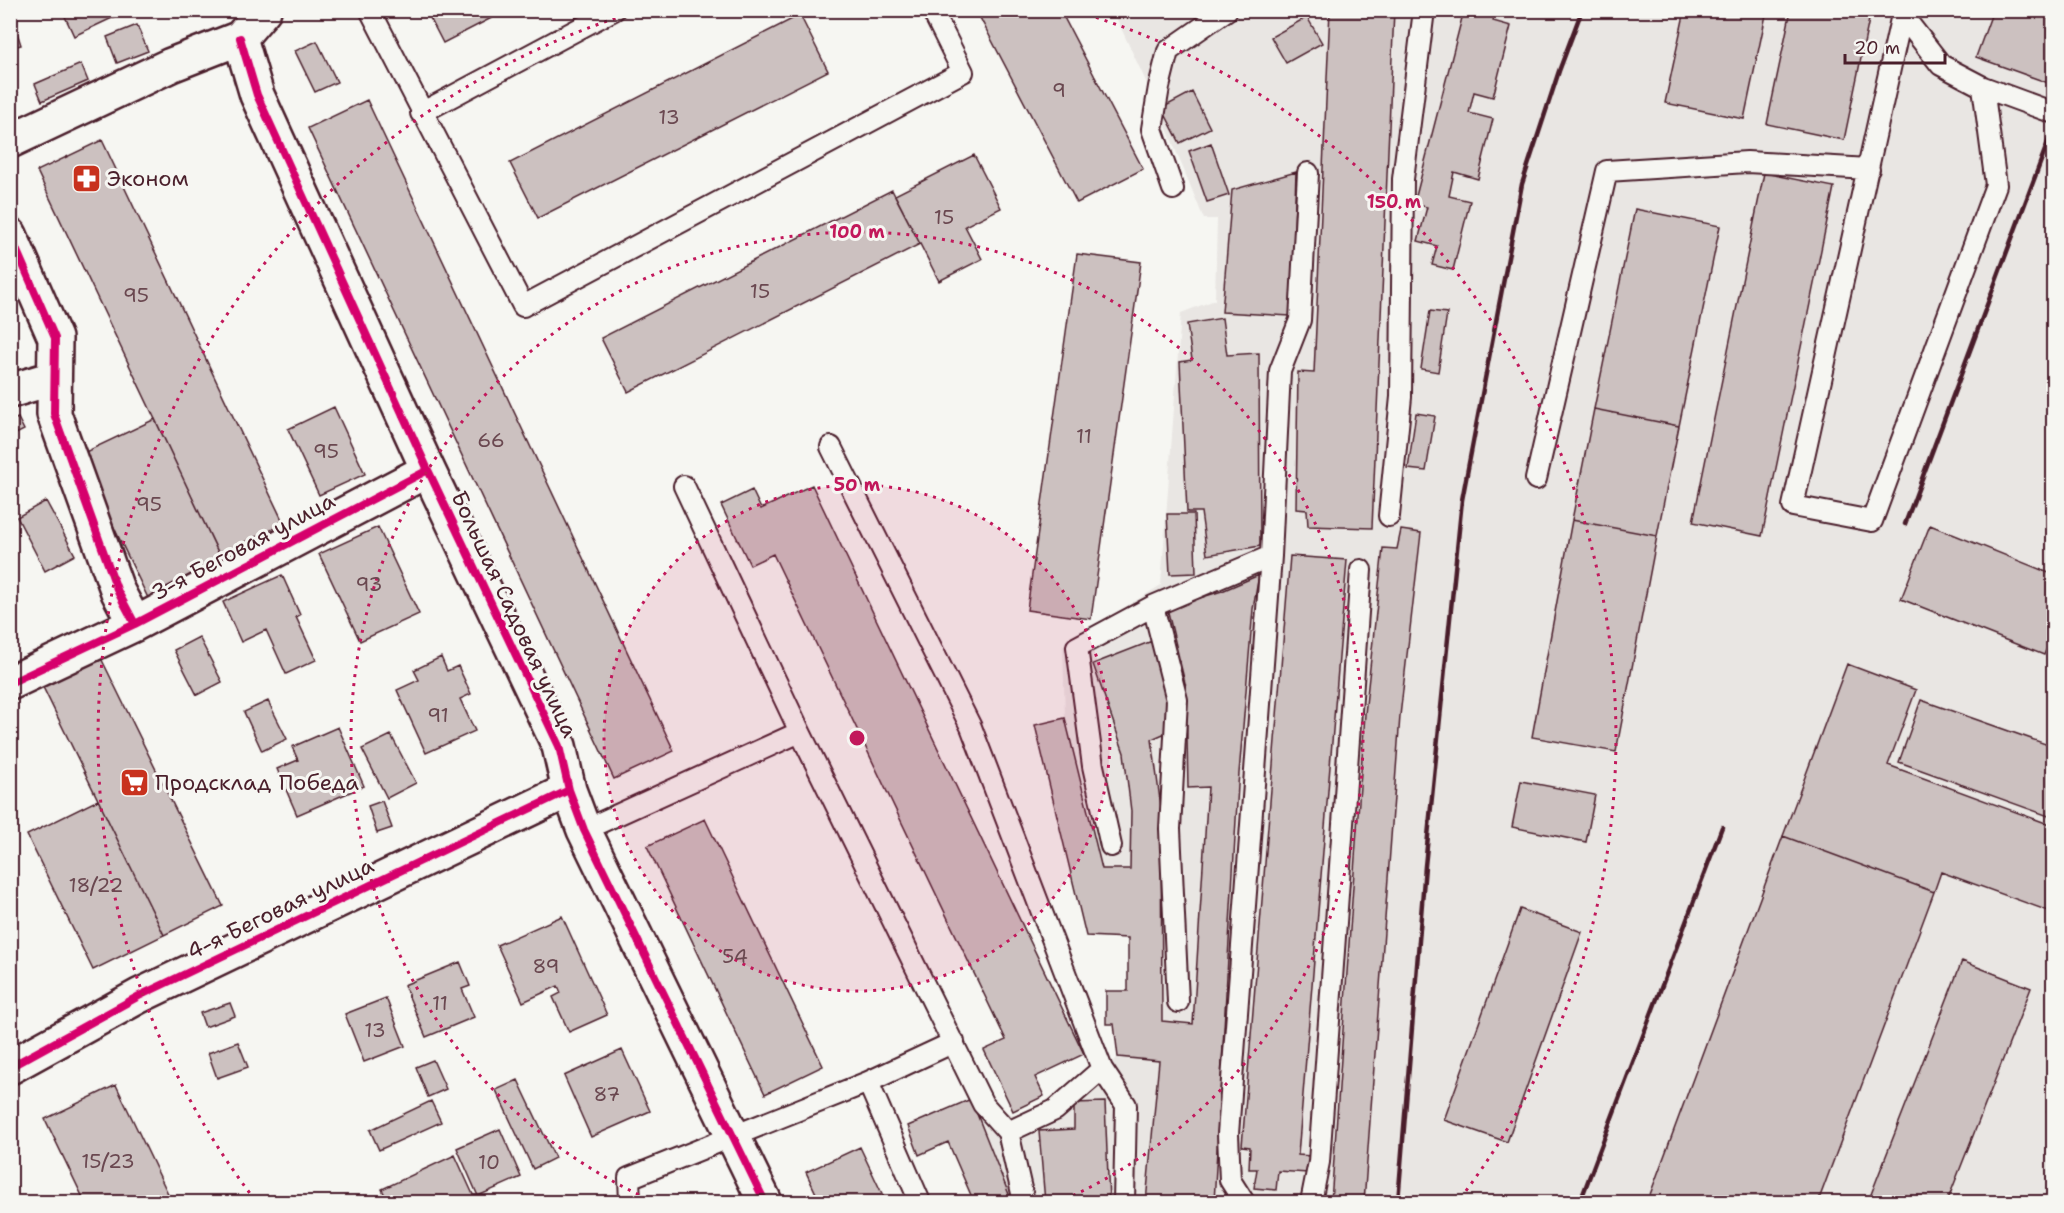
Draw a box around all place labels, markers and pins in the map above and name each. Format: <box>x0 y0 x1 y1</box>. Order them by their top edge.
pharmacy icon: Эконом <box>70 162 102 194</box>
place label: Эконом <box>107 164 189 193</box>
centre of rings <box>847 728 867 748</box>
supermarket icon: Продсклад Победа <box>118 766 150 798</box>
place label: Продсклад Победа <box>155 768 359 797</box>

